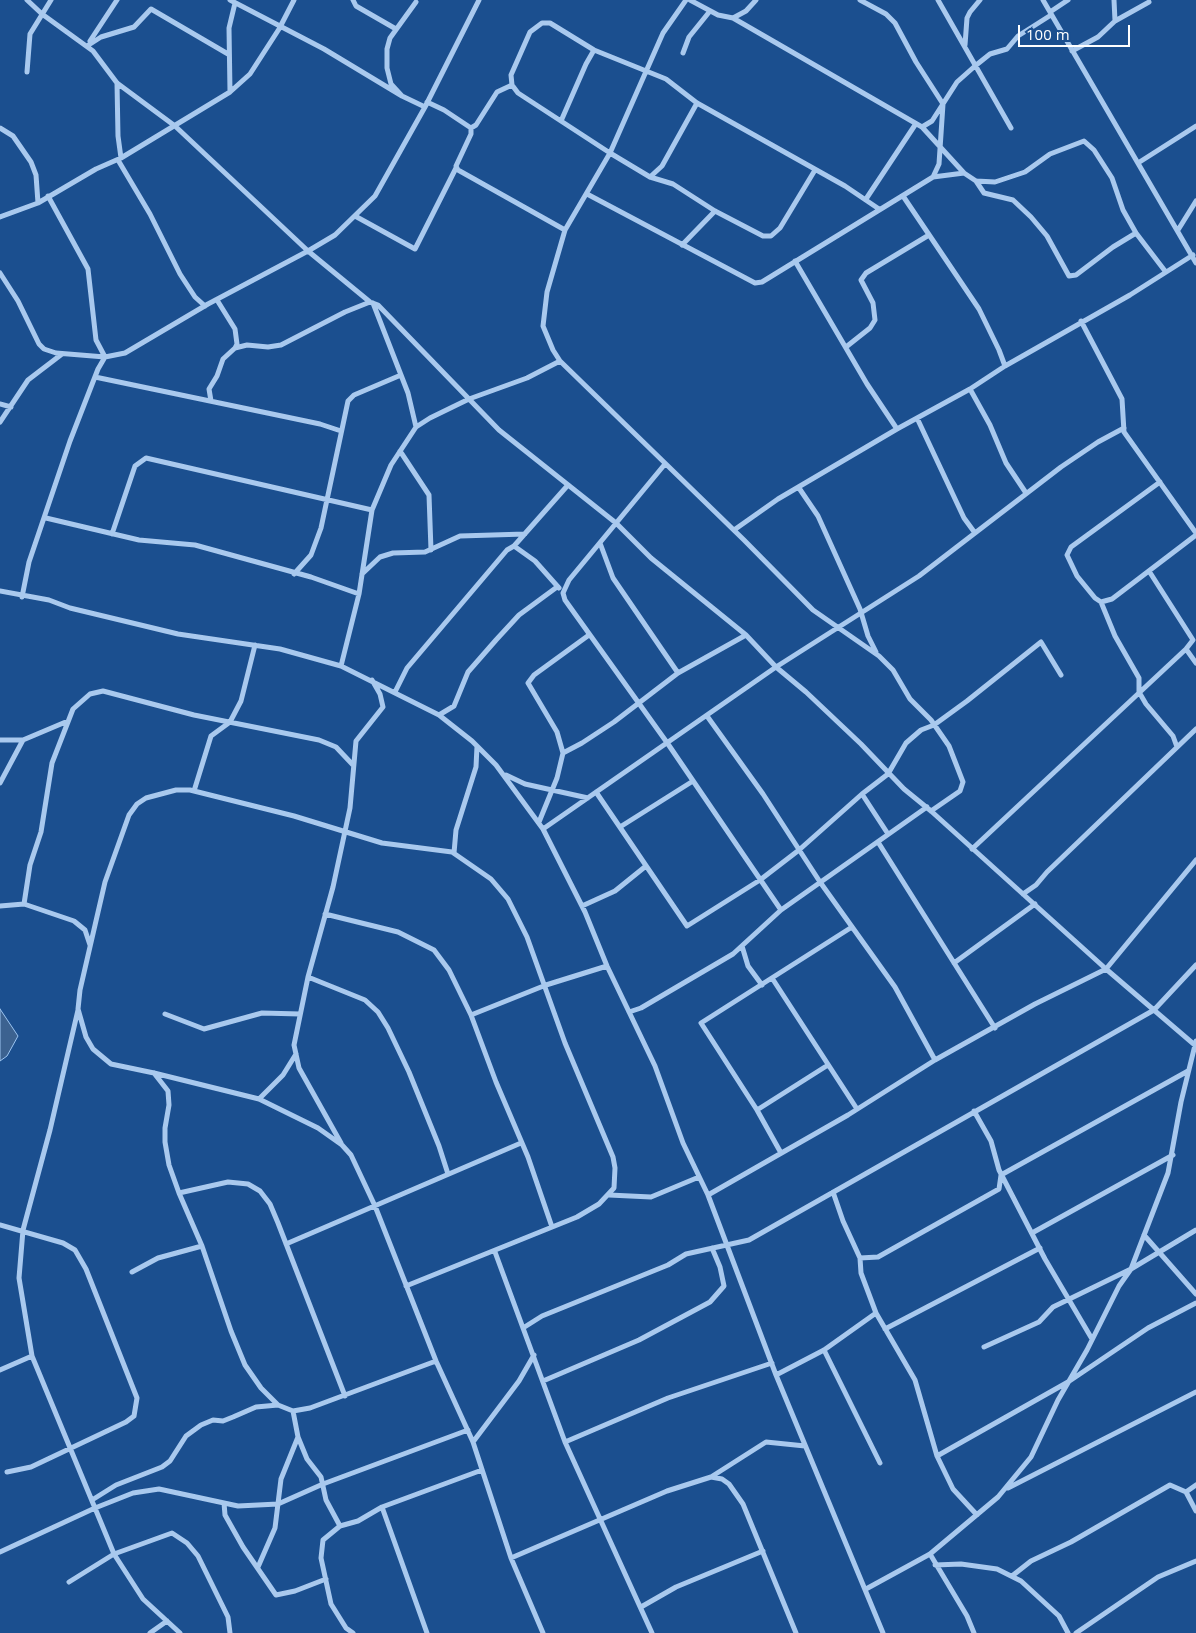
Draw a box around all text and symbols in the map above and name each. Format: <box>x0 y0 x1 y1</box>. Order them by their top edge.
scale bar <box>1021 15 1134 47</box>
text: 100 m <box>1026 24 1070 44</box>

